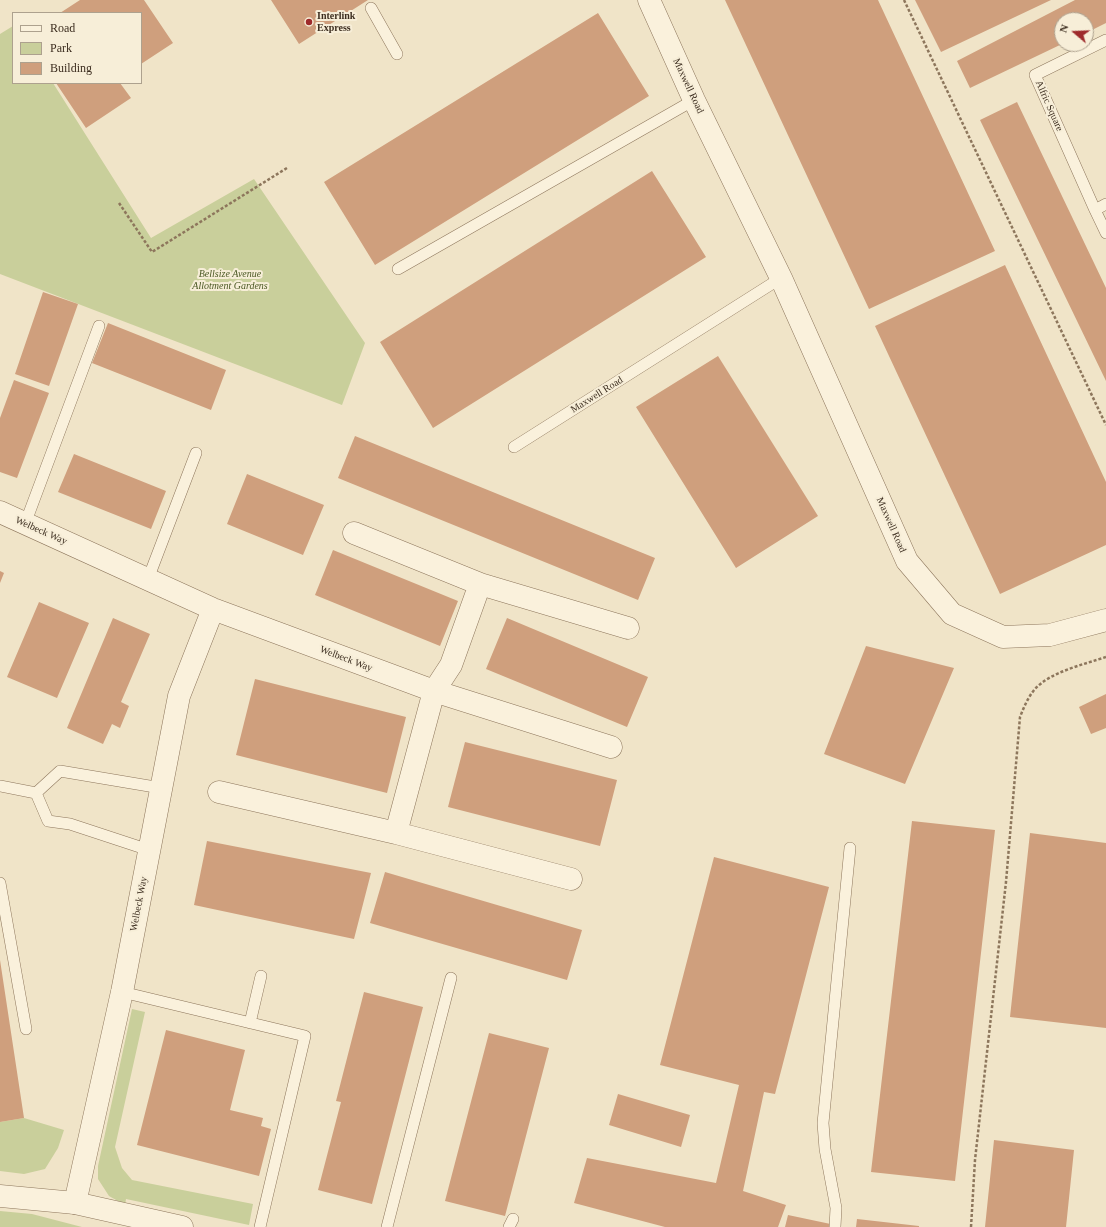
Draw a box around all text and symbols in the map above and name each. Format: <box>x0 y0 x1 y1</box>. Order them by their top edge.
place label: Interlink Express <box>317 10 355 34</box>
legend <box>12 12 142 84</box>
north arrow <box>1054 12 1094 52</box>
marker: Interlink Express <box>304 17 314 27</box>
text: Road <box>50 21 75 35</box>
text: N <box>1057 23 1071 34</box>
text: Park <box>50 41 72 55</box>
street label: Maxwell Road <box>670 57 706 115</box>
text: Building <box>50 61 92 75</box>
street label: Alfric Square <box>1033 79 1065 133</box>
park label: Bellsize Avenue Allotment Gardens <box>192 268 268 292</box>
street label: Maxwell Road <box>569 374 625 416</box>
street label: Maxwell Road <box>873 496 909 554</box>
street label: Welbeck Way <box>13 514 69 548</box>
street label: Welbeck Way <box>318 643 374 675</box>
street label: Welbeck Way <box>128 876 150 932</box>

